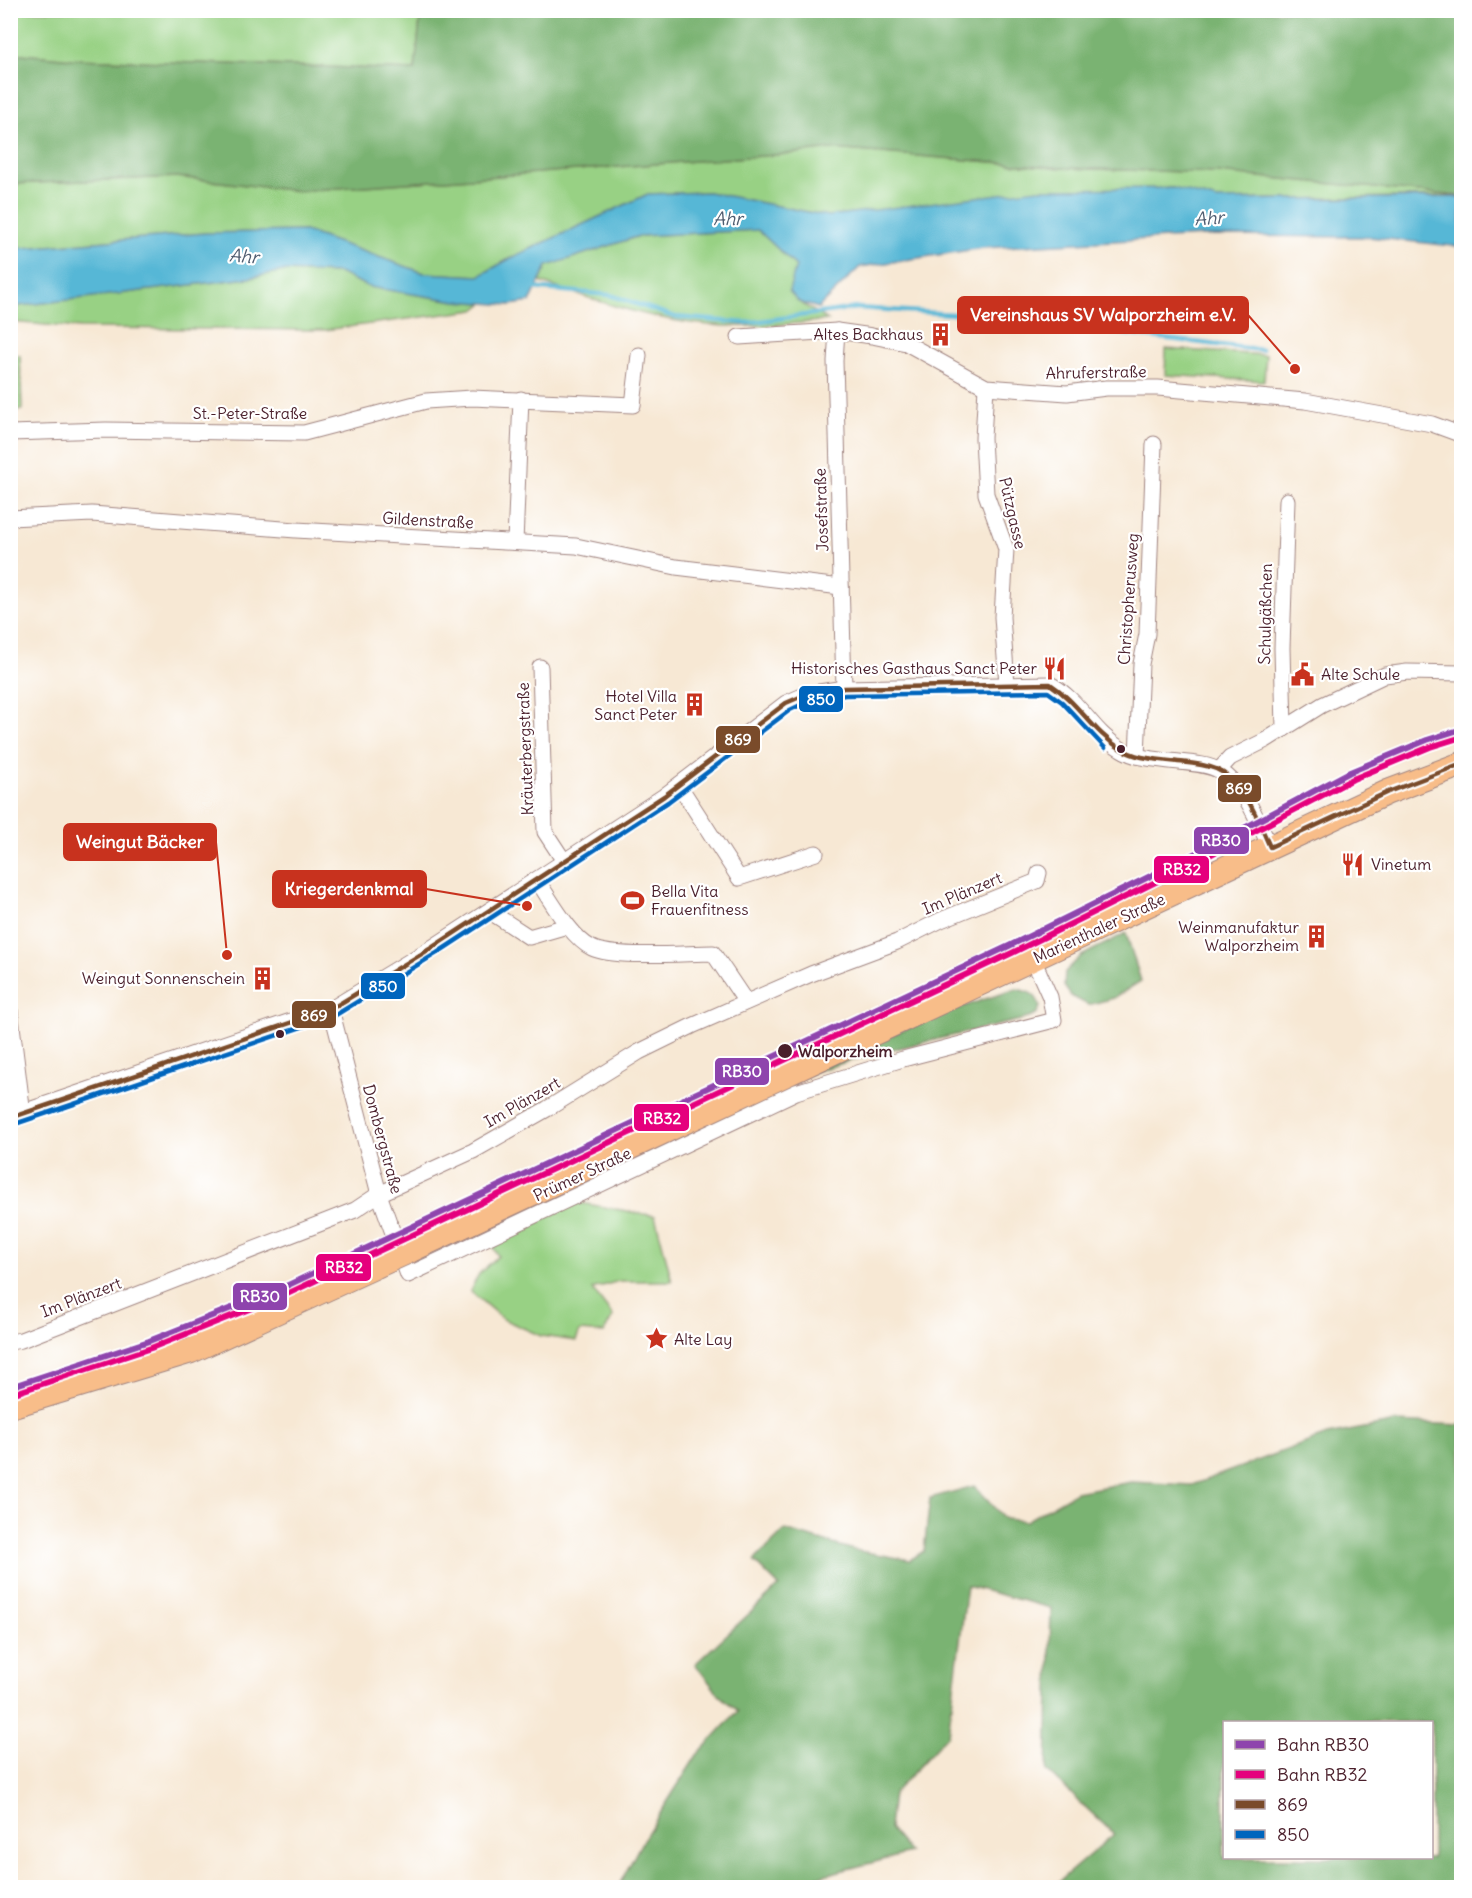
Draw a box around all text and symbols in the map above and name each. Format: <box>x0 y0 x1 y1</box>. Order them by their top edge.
water label: Ahr <box>1194 205 1227 230</box>
water label: Ahr <box>713 207 745 230</box>
water label: Ahr <box>228 243 262 269</box>
callout: Vereinshaus SV Walporzheim e.V. <box>958 297 1248 333</box>
text: Vereinshaus SV Walporzheim e.V. <box>970 303 1236 326</box>
building icon: Altes Backhaus <box>928 321 954 347</box>
place label: Altes Backhaus <box>813 324 923 344</box>
street label: Ahruferstraße <box>1045 361 1147 383</box>
street label: St.-Peter-Straße <box>193 403 307 423</box>
street label: Josefstraße <box>810 468 832 552</box>
street label: Pützgasse <box>995 475 1031 551</box>
street label: Gildenstraße <box>382 508 474 532</box>
street label: Christopherusweg <box>1113 533 1143 665</box>
street label: Schulgäßchen <box>1254 563 1276 665</box>
restaurant icon: Historisches Gasthaus Sanct Peter <box>1042 655 1068 681</box>
place label: Historisches Gasthaus Sanct Peter <box>791 658 1037 678</box>
public building icon: Alte Schule <box>1290 661 1316 687</box>
place label: Alte Schule <box>1321 664 1400 684</box>
street label: Kräuterbergstraße <box>513 682 537 816</box>
line badge: 850 <box>798 685 844 713</box>
place label: Hotel Villa Sanct Peter <box>594 686 677 724</box>
text: 850 <box>807 689 835 709</box>
building icon: Hotel Villa Sanct Peter <box>682 692 708 718</box>
line badge: 869 <box>715 725 761 754</box>
text: 869 <box>724 729 752 749</box>
unlabelled marker <box>1115 743 1127 755</box>
line badge: 869 <box>1217 774 1262 803</box>
text: 869 <box>1225 778 1253 798</box>
callout: Weingut Bäcker <box>64 824 216 860</box>
line badge: RB30 <box>1193 826 1250 855</box>
text: Weingut Bäcker <box>76 830 205 853</box>
text: RB30 <box>1201 830 1241 850</box>
restaurant icon: Vinetum <box>1340 851 1366 877</box>
place label: Vinetum <box>1371 854 1431 874</box>
line badge: RB32 <box>1153 855 1210 884</box>
text: RB32 <box>1163 859 1201 879</box>
street label: Im Plänzert <box>919 867 1005 919</box>
callout: Kriegerdenkmal <box>273 871 426 907</box>
text: Kriegerdenkmal <box>285 877 414 900</box>
place label: Bella Vita Frauenfitness <box>651 881 749 919</box>
sports icon: Bella Vita Frauenfitness <box>620 887 646 913</box>
street label: Marienthaler Straße <box>1030 889 1168 967</box>
place label: Weinmanufaktur Walporzheim <box>1178 917 1299 955</box>
building icon: Weinmanufaktur Walporzheim <box>1304 923 1330 949</box>
building icon: Weingut Sonnenschein <box>250 965 276 991</box>
place label: Weingut Sonnenschein <box>82 968 245 988</box>
line badge: 850 <box>360 972 406 1000</box>
text: 850 <box>369 976 397 996</box>
line badge: 869 <box>291 1000 337 1029</box>
text: 869 <box>300 1005 328 1025</box>
unlabelled marker <box>274 1028 286 1040</box>
place label: Walporzheim <box>798 1041 893 1062</box>
marker: Walporzheim <box>776 1042 794 1060</box>
line badge: RB30 <box>714 1057 770 1086</box>
text: RB30 <box>722 1061 762 1081</box>
street label: Im Plänzert <box>481 1072 564 1132</box>
street label: Dombergstraße <box>359 1082 407 1196</box>
line badge: RB32 <box>633 1103 690 1132</box>
text: RB32 <box>643 1108 681 1128</box>
street label: Prümer Straße <box>530 1143 634 1205</box>
line badge: RB32 <box>315 1253 372 1282</box>
text: RB32 <box>325 1257 363 1277</box>
street label: Im Plänzert <box>38 1272 124 1321</box>
line badge: RB30 <box>232 1282 288 1311</box>
text: RB30 <box>240 1286 280 1306</box>
place icon: Alte Lay <box>643 1326 669 1352</box>
place label: Alte Lay <box>674 1329 732 1349</box>
legend <box>1223 1721 1433 1859</box>
text: Bahn RB30 <box>1277 1733 1369 1756</box>
text: Bahn RB32 <box>1277 1763 1368 1786</box>
text: 869 <box>1277 1793 1308 1816</box>
text: 850 <box>1277 1823 1310 1846</box>

